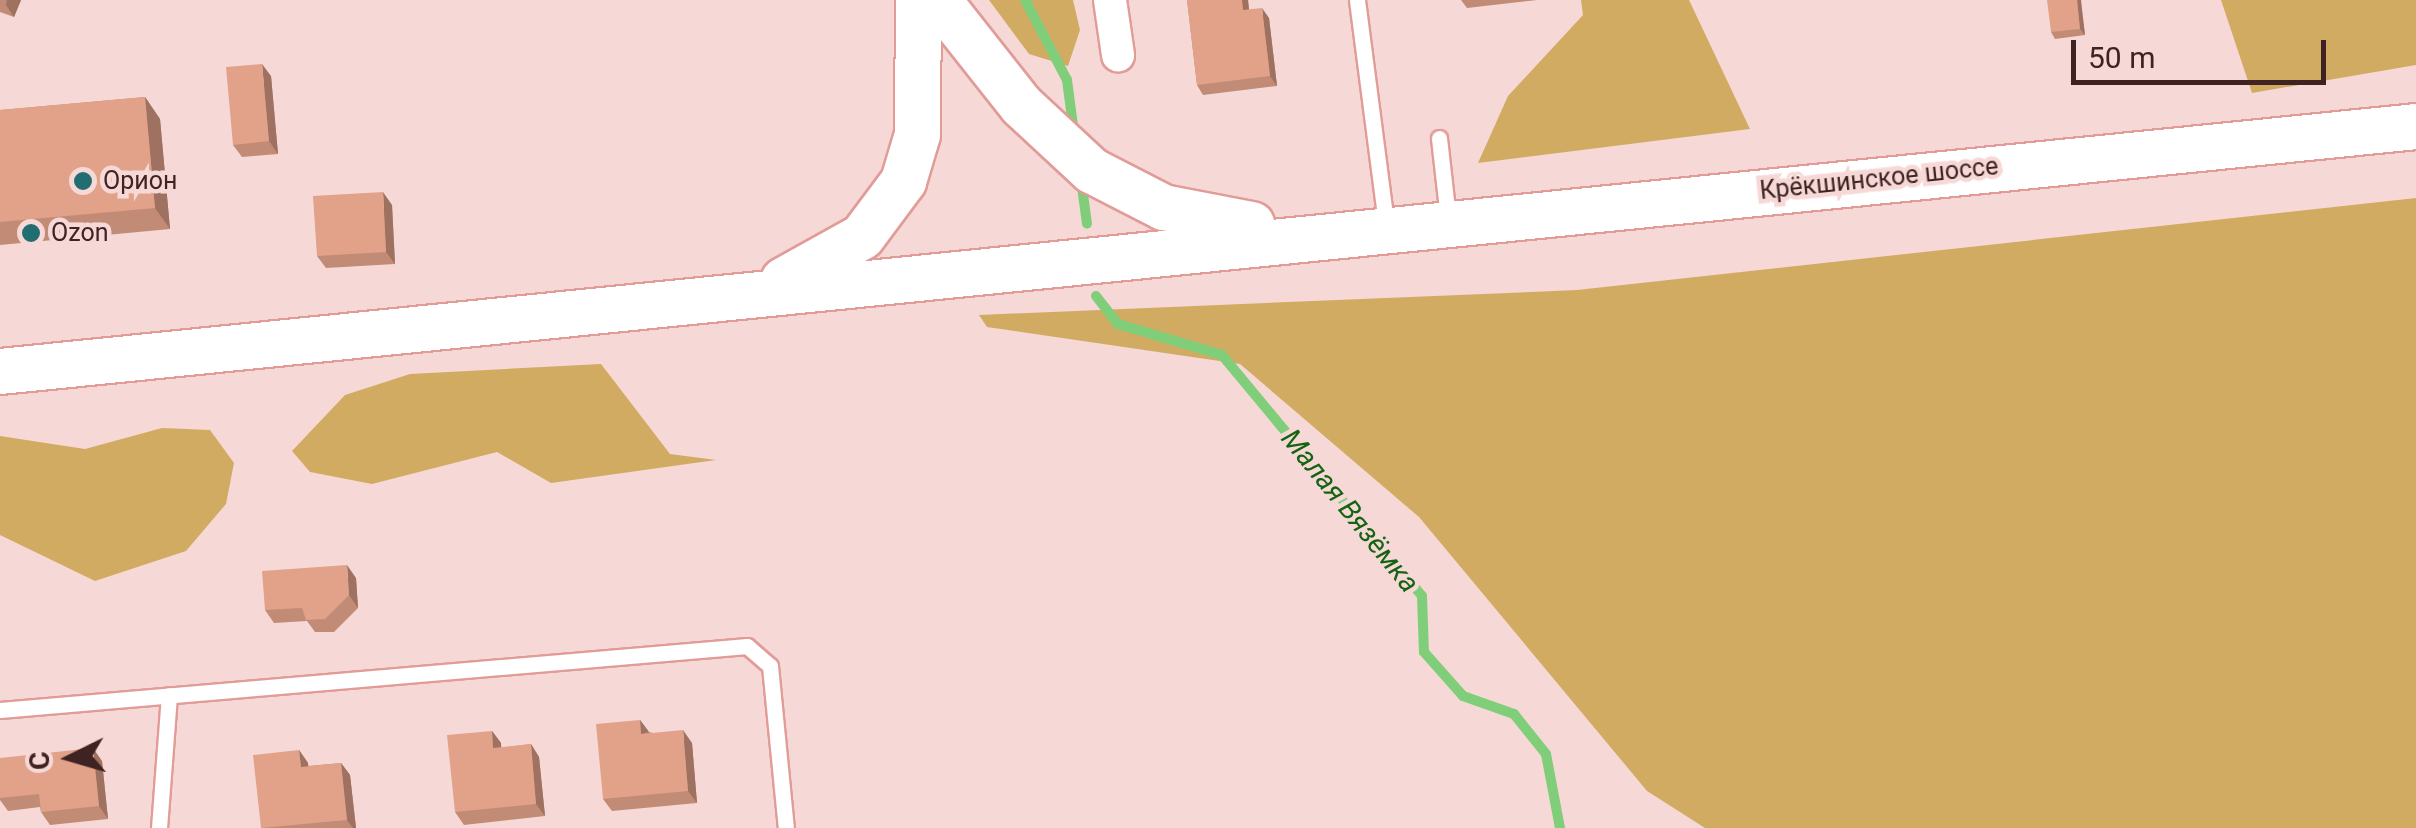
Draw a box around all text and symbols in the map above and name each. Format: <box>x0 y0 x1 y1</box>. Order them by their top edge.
scale bar <box>2076 20 2331 82</box>
text: 50 m <box>2088 40 2155 75</box>
street label: Крёкшинское шоссе <box>1758 152 2000 206</box>
place label: Орион <box>103 166 177 196</box>
marker: Орион <box>72 170 94 192</box>
place label: Ozon <box>51 218 108 248</box>
marker: Ozon <box>20 222 42 244</box>
water label: Малая Вязёмка <box>1274 423 1426 599</box>
north arrow <box>20 708 120 808</box>
text: С <box>22 750 57 771</box>

